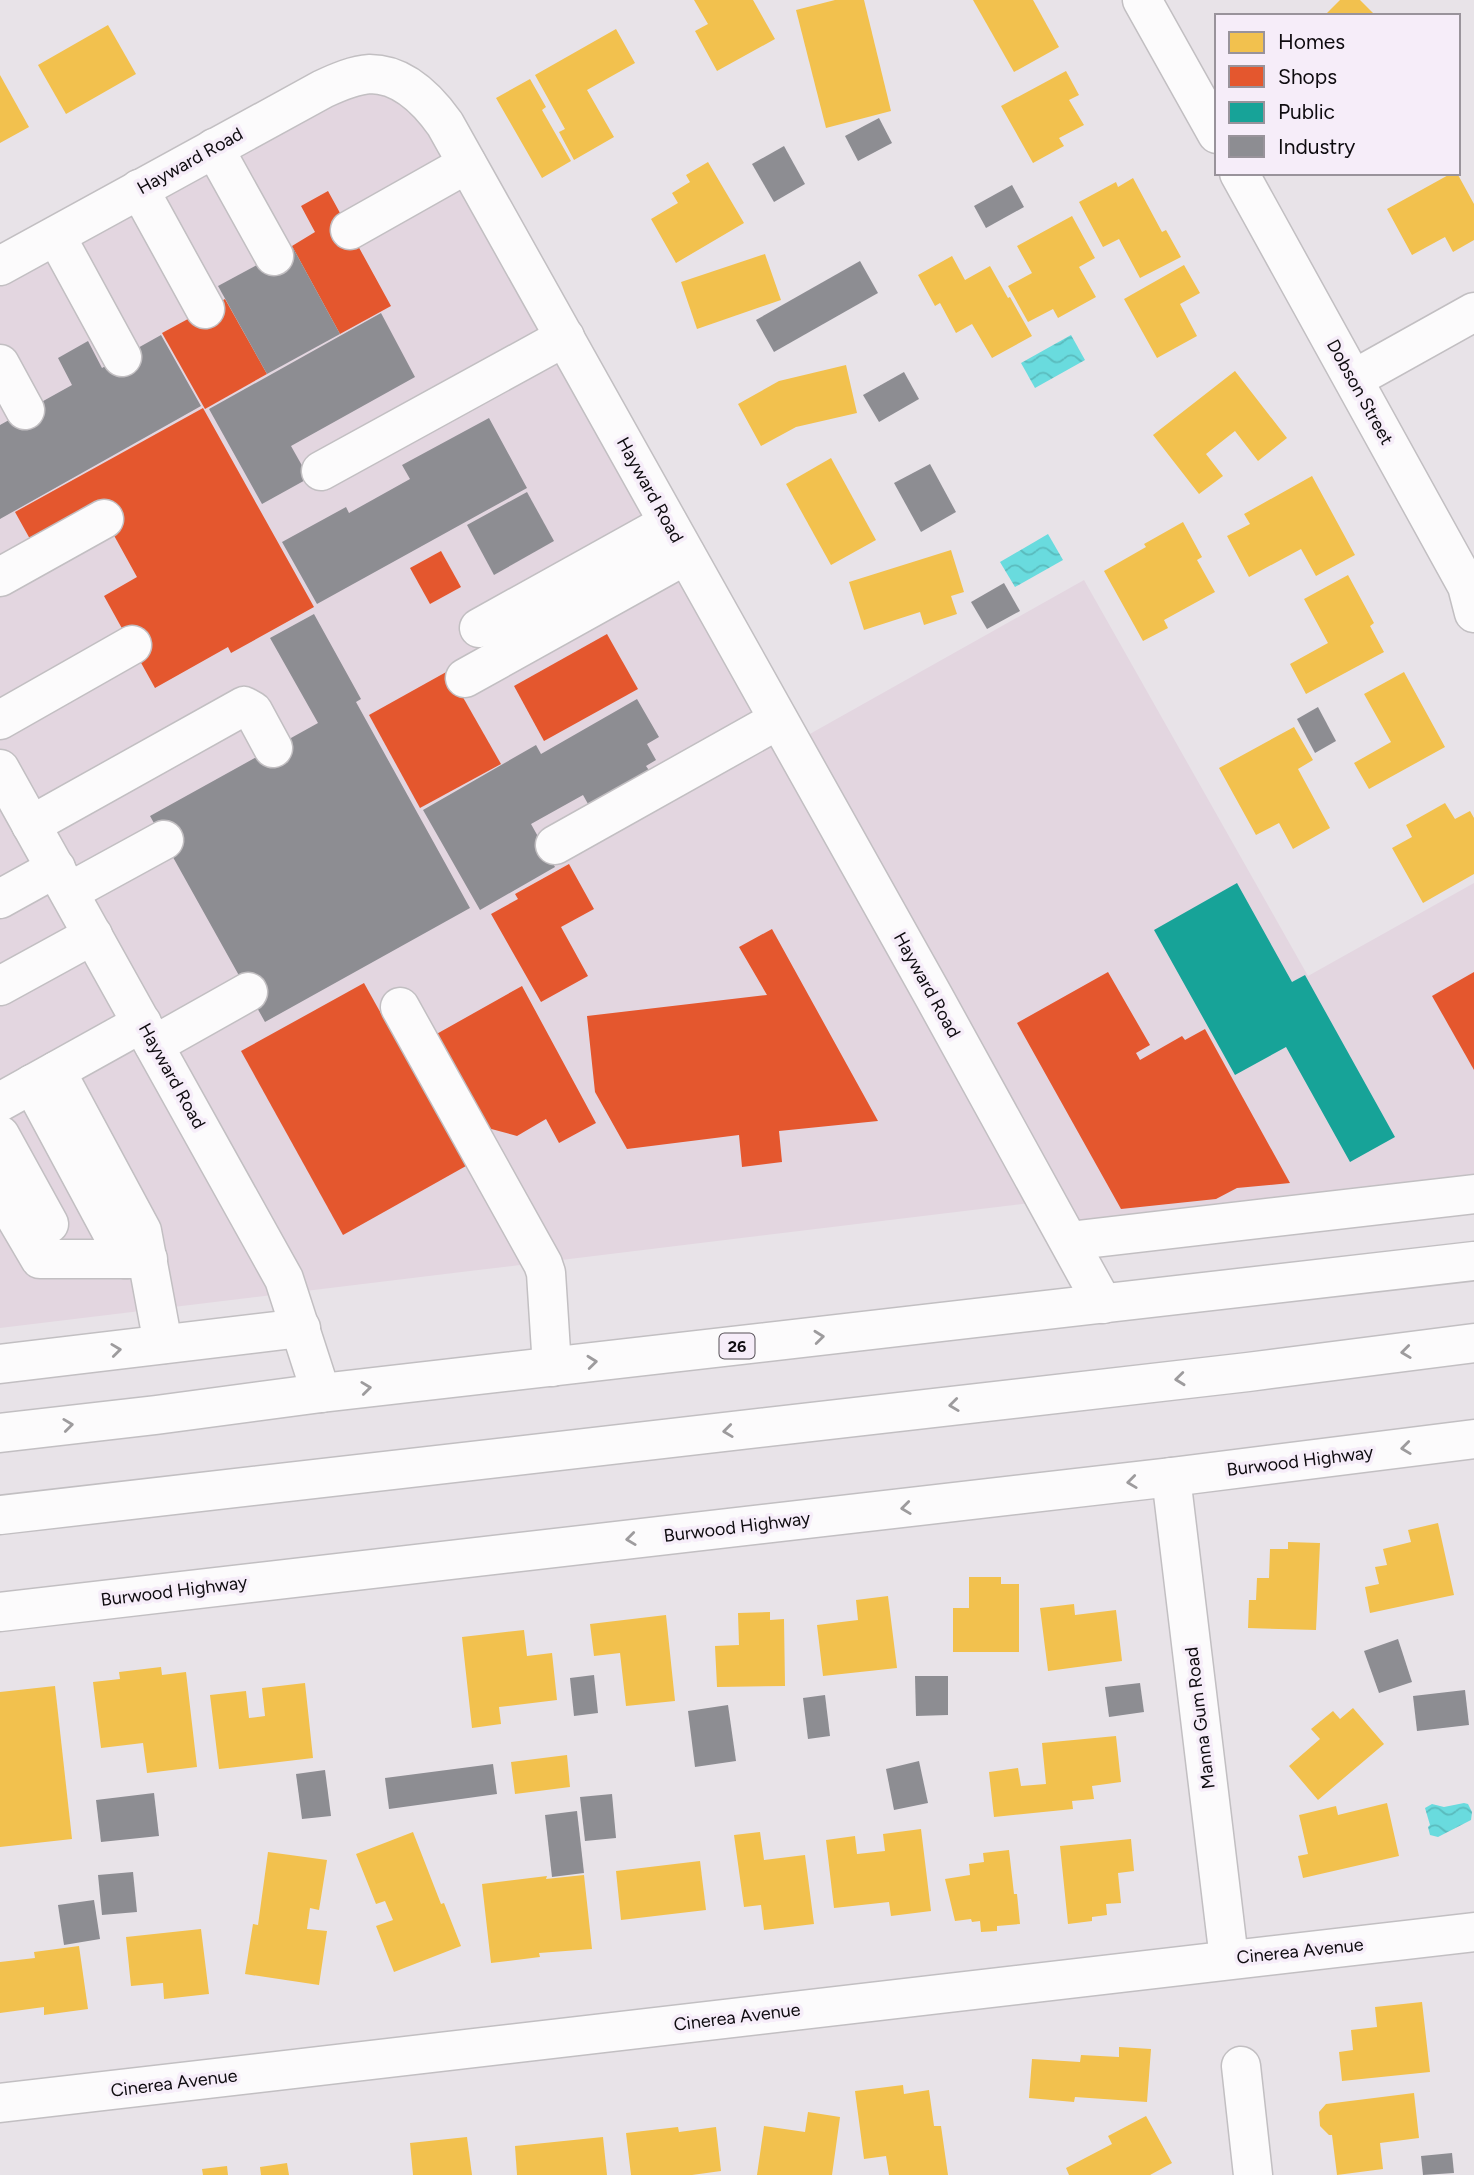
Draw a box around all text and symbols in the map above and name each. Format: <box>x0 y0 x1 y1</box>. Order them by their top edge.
legend <box>1215 14 1460 175</box>
text: Homes <box>1278 29 1345 54</box>
text: Shops <box>1278 64 1337 89</box>
text: Public <box>1278 99 1335 124</box>
street label: Hayward Road <box>133 123 247 199</box>
text: Industry <box>1278 134 1355 159</box>
street label: Dobson Street <box>1322 335 1398 449</box>
street label: Hayward Road <box>612 433 688 547</box>
street label: Hayward Road <box>889 928 965 1042</box>
street label: Hayward Road <box>134 1019 210 1133</box>
one-way arrow <box>813 1329 824 1344</box>
road number: 26 <box>720 1334 754 1358</box>
one-way arrow <box>111 1342 122 1357</box>
one-way arrow <box>1400 1344 1412 1359</box>
one-way arrow <box>587 1355 598 1370</box>
one-way arrow <box>1175 1372 1186 1387</box>
one-way arrow <box>361 1381 372 1396</box>
one-way arrow <box>949 1398 960 1413</box>
one-way arrow <box>62 1418 74 1433</box>
one-way arrow <box>723 1424 734 1439</box>
one-way arrow <box>1400 1440 1412 1455</box>
street label: Burwood Highway <box>1225 1441 1375 1481</box>
one-way arrow <box>1126 1474 1138 1489</box>
one-way arrow <box>900 1500 912 1515</box>
street label: Burwood Highway <box>662 1507 812 1547</box>
one-way arrow <box>625 1531 637 1546</box>
street label: Burwood Highway <box>99 1571 249 1611</box>
street label: Manna Gum Road <box>1180 1646 1220 1790</box>
street label: Cinerea Avenue <box>1235 1933 1365 1969</box>
street label: Cinerea Avenue <box>672 1998 802 2036</box>
street label: Cinerea Avenue <box>109 2064 239 2102</box>

